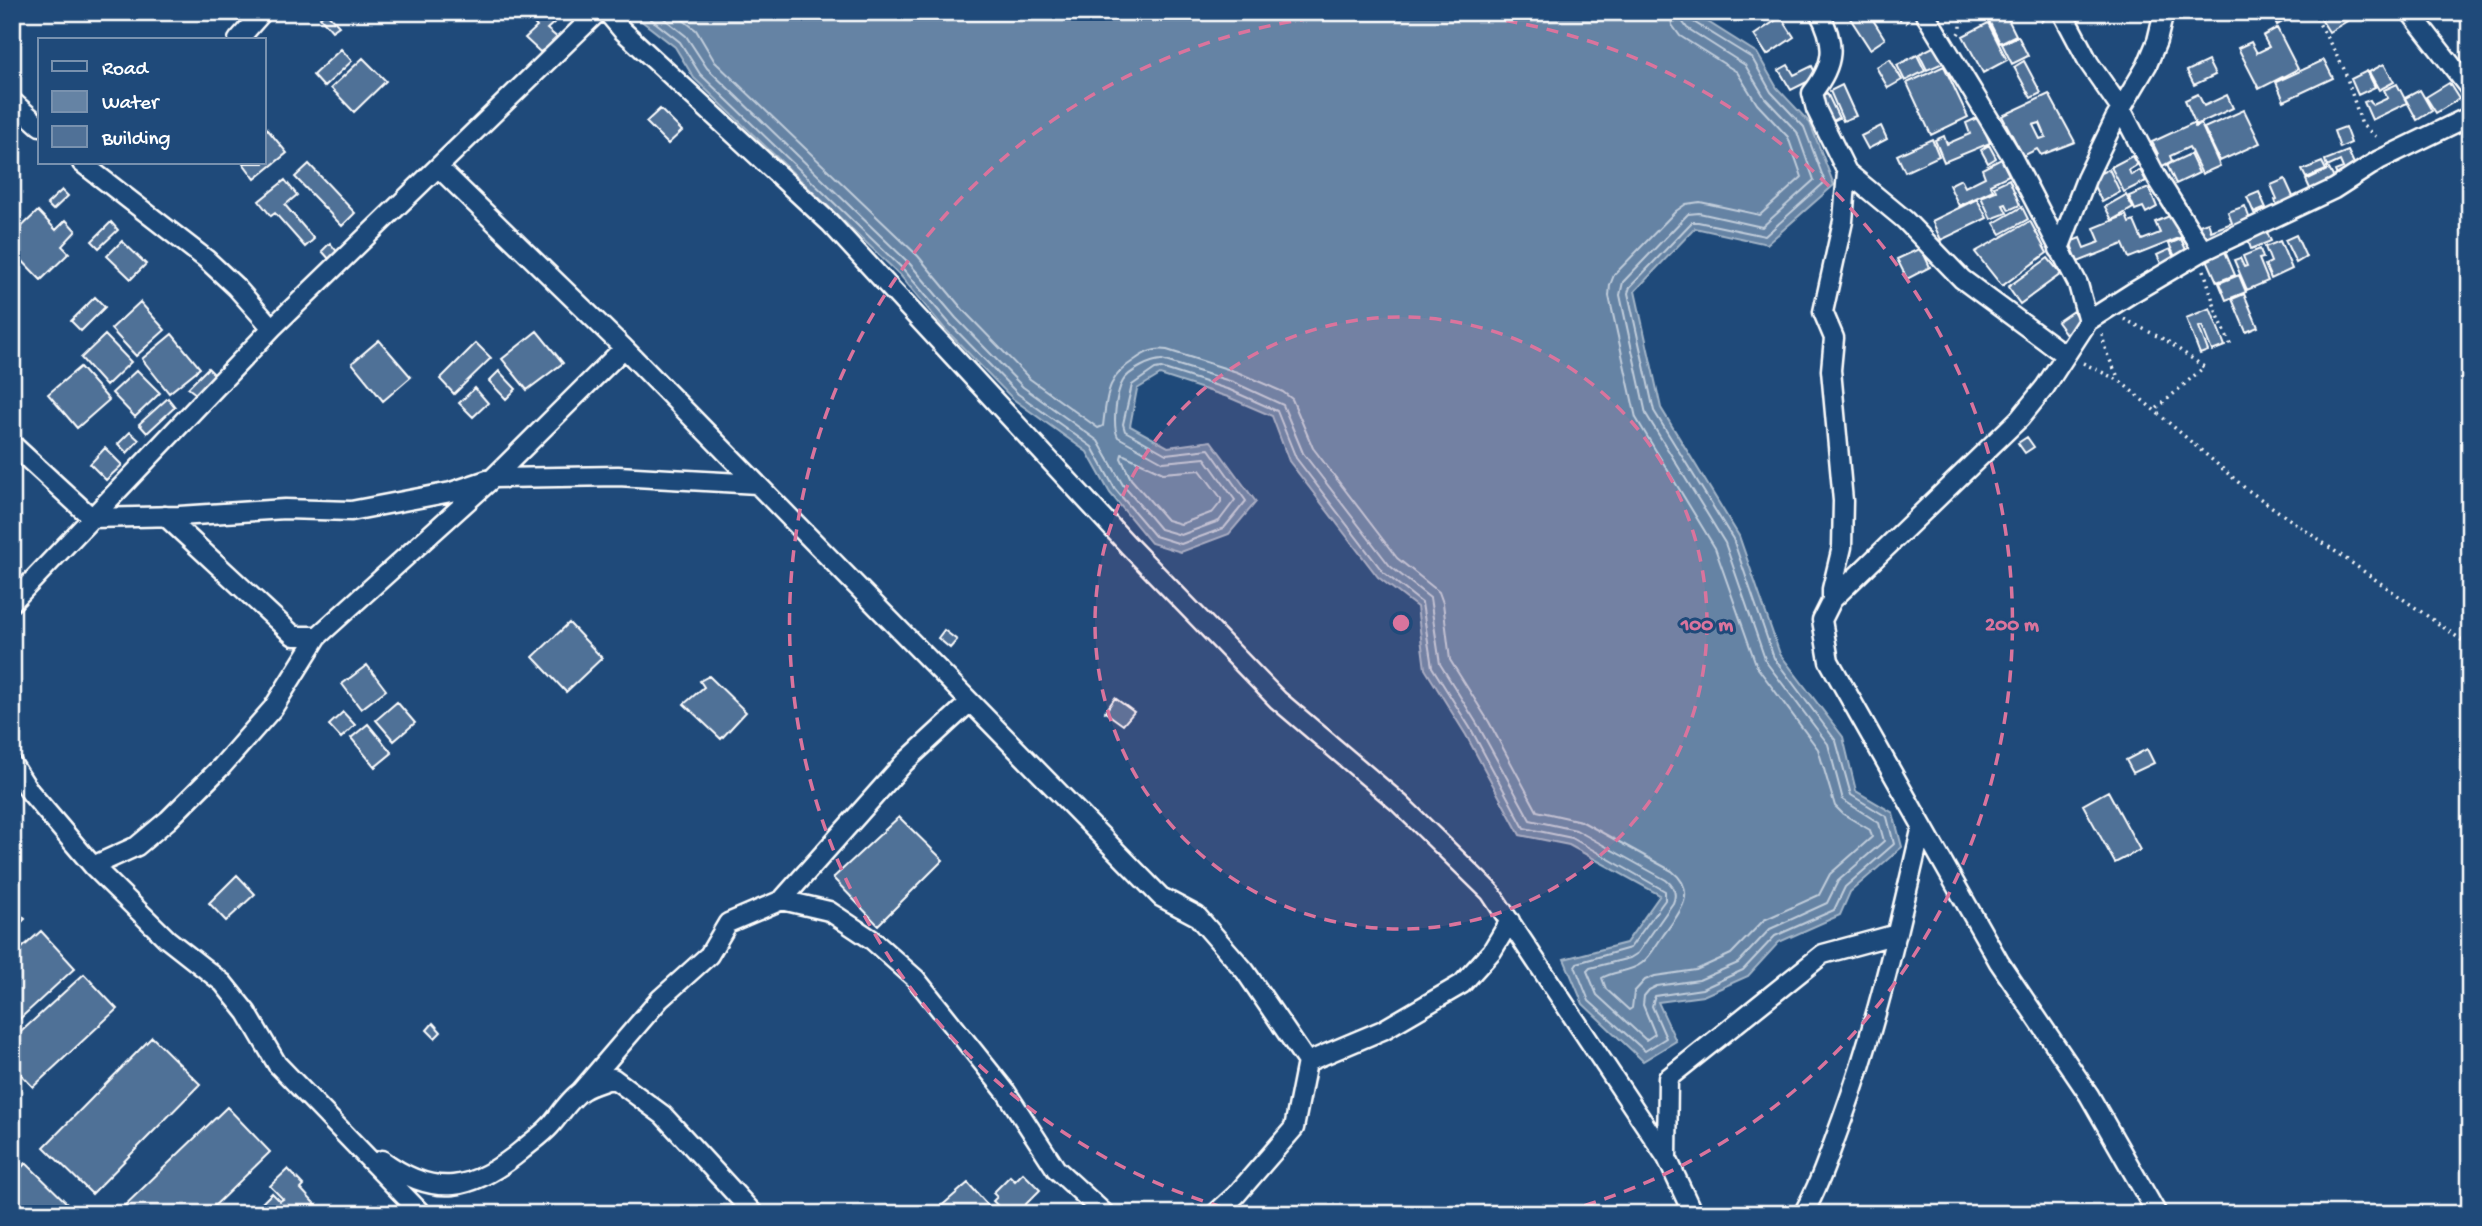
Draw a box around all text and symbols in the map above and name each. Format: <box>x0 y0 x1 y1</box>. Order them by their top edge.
legend <box>38 38 266 164</box>
text: Road <box>102 58 150 83</box>
text: Water <box>102 92 160 117</box>
text: Building <box>101 128 171 153</box>
centre of rings <box>1389 611 1413 635</box>
text: 100 m <box>1680 614 1733 639</box>
text: 200 m <box>1985 614 2039 639</box>

